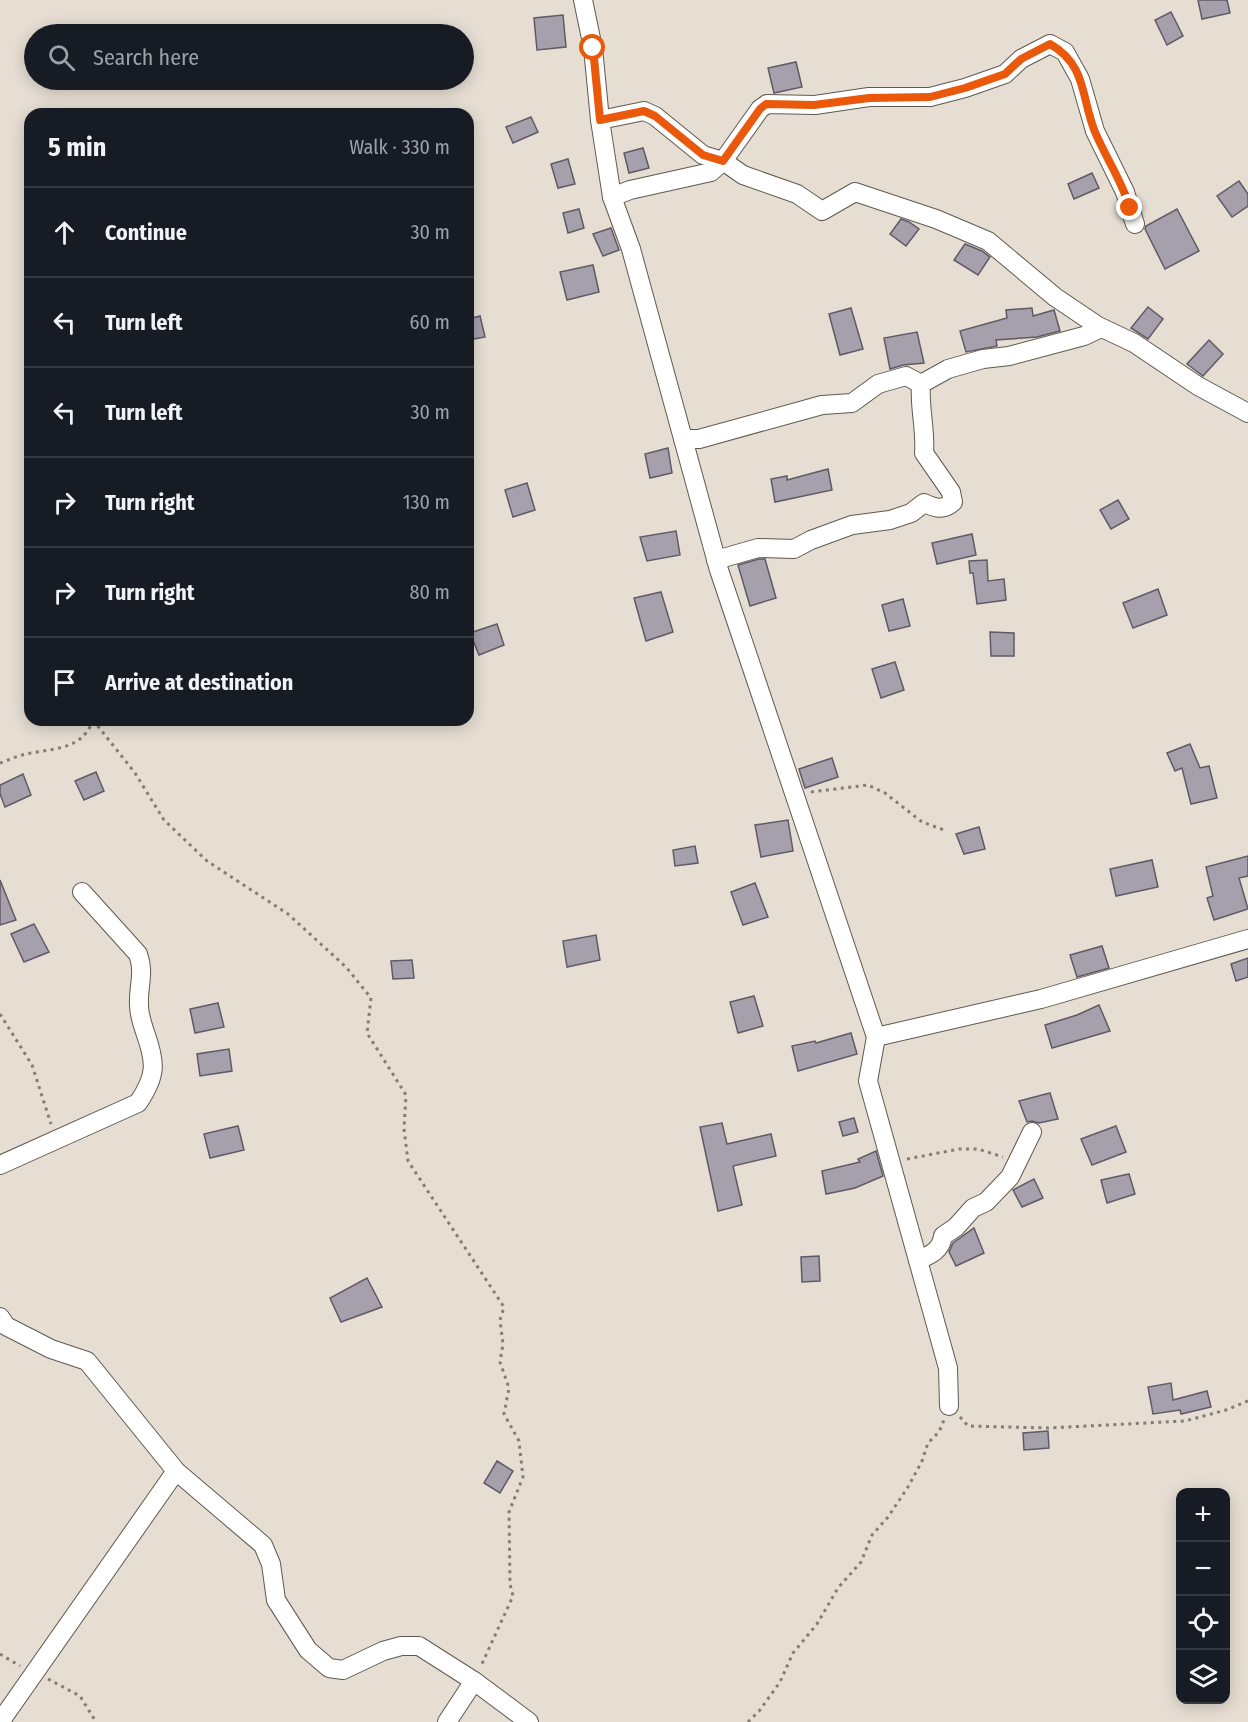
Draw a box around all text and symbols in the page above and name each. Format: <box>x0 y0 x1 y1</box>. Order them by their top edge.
search box <box>24 24 474 90</box>
route start <box>579 34 605 60</box>
icon: search <box>45 41 78 74</box>
text: Search here <box>93 44 199 71</box>
text: 5 min <box>48 132 106 163</box>
text: Walk · 330 m <box>349 135 450 159</box>
route end <box>1116 194 1142 220</box>
icon: ahead <box>48 216 81 249</box>
text: Continue <box>105 219 187 246</box>
text: 30 m <box>410 220 450 244</box>
icon: left <box>48 306 81 339</box>
text: Turn left <box>105 309 183 336</box>
text: 60 m <box>410 310 450 334</box>
icon: left <box>48 396 81 429</box>
text: Turn left <box>105 399 183 426</box>
text: 30 m <box>410 400 450 424</box>
icon: right <box>48 486 81 519</box>
text: Turn right <box>105 489 194 516</box>
text: 130 m <box>403 490 450 514</box>
icon: right <box>48 576 81 609</box>
text: Turn right <box>105 579 194 606</box>
text: 80 m <box>410 580 450 604</box>
icon: arrive <box>48 666 81 699</box>
text: Arrive at destination <box>105 669 293 696</box>
map controls <box>1176 1488 1230 1704</box>
button: + <box>1176 1488 1230 1542</box>
button: − <box>1176 1542 1230 1596</box>
button: locate <box>1176 1596 1230 1650</box>
button: layers <box>1176 1650 1230 1704</box>

